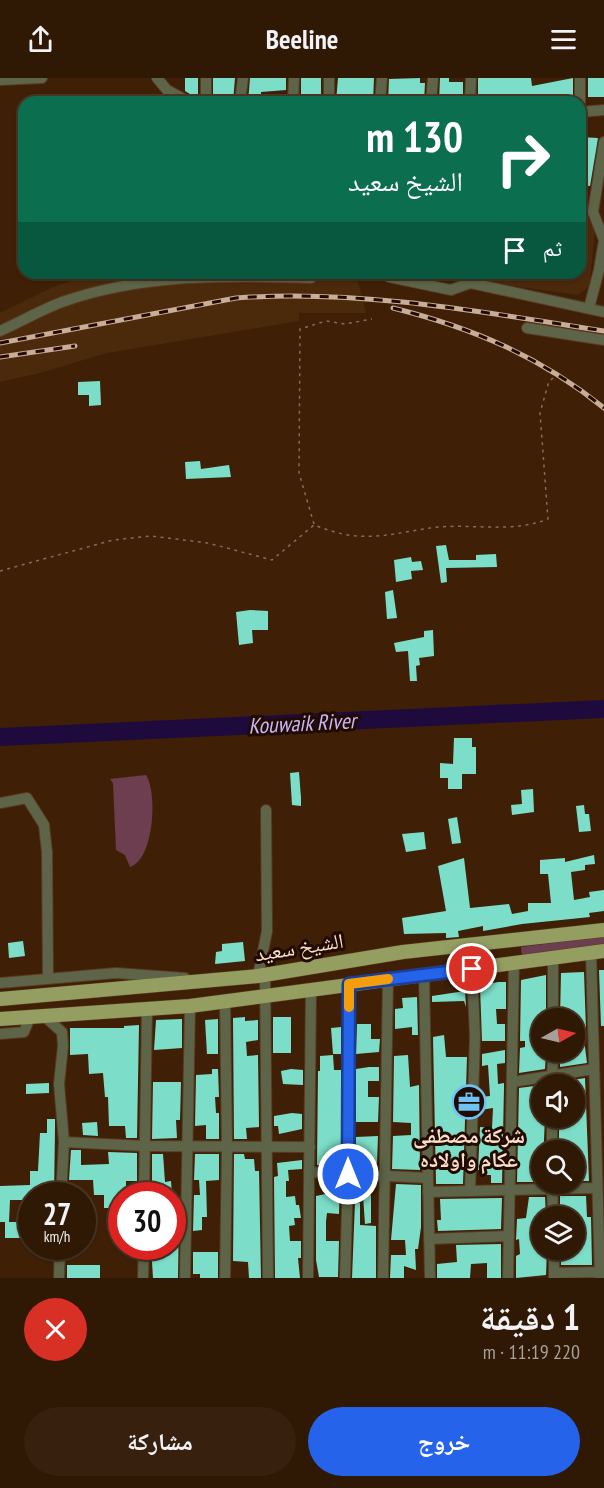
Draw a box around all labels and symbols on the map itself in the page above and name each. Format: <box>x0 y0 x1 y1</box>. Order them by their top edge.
water label: Kouwaik River <box>248 706 359 740</box>
street label: الشيخ سعيد <box>253 927 345 967</box>
pin <box>446 943 497 994</box>
north arrow <box>531 1008 585 1062</box>
office icon: شركة مصطفى عكام واولاده <box>451 1084 487 1120</box>
place label: شركة مصطفى عكام واولاده <box>413 1122 525 1174</box>
position arrow <box>316 1142 380 1206</box>
speed limit sign: 30 <box>108 1182 186 1260</box>

